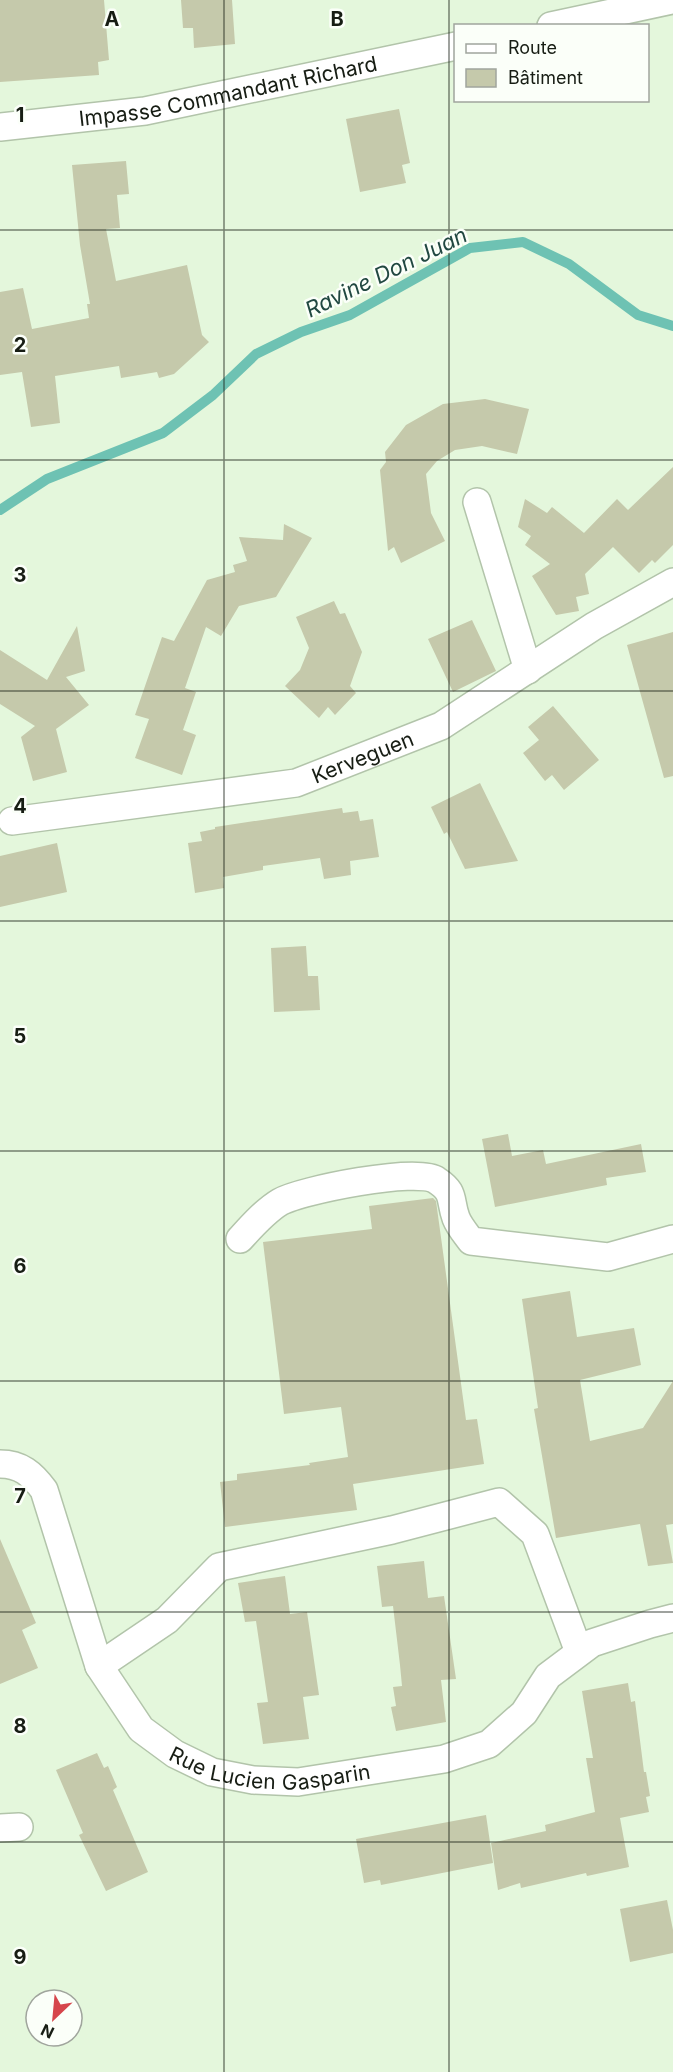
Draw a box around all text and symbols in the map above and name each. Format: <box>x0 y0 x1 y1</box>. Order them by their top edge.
text: A <box>105 7 120 31</box>
text: B <box>330 7 344 31</box>
legend <box>454 24 649 102</box>
text: Route <box>508 37 557 58</box>
street label: Impasse Commandant Richard <box>77 50 379 131</box>
text: Bâtiment <box>508 67 583 88</box>
text: 1 <box>16 103 24 127</box>
water label: Ravine Don Juan <box>301 222 471 322</box>
text: 2 <box>14 333 26 357</box>
text: 3 <box>14 563 26 587</box>
street label: Kerveguen <box>308 726 417 788</box>
text: 4 <box>13 794 27 818</box>
text: 5 <box>14 1024 26 1048</box>
text: 6 <box>14 1254 27 1278</box>
text: 7 <box>14 1484 26 1508</box>
text: 8 <box>13 1714 27 1738</box>
street label: Rue Lucien Gasparin <box>166 1741 372 1794</box>
text: 9 <box>14 1945 27 1969</box>
north arrow <box>24 1988 84 2048</box>
text: N <box>38 2020 57 2043</box>

